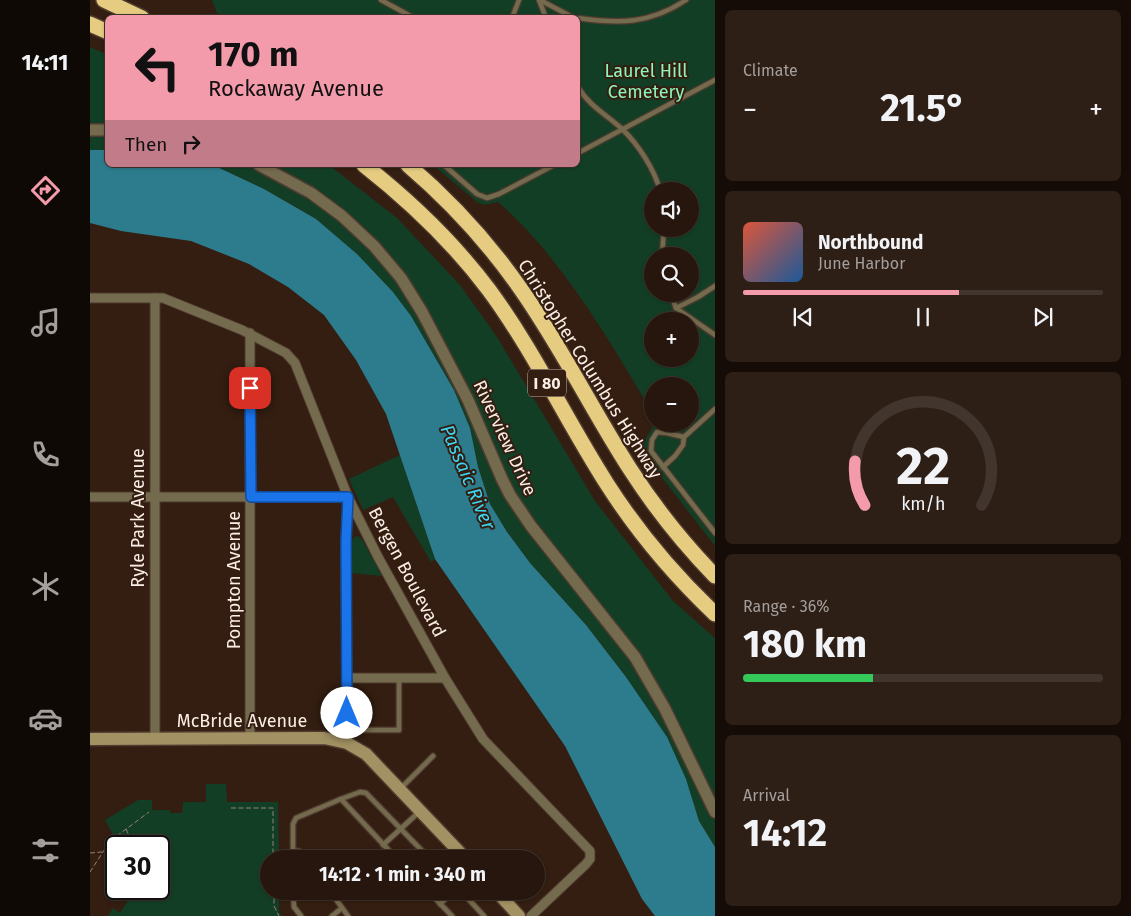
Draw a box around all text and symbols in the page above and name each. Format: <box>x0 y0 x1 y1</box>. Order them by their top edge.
text: 170 m <box>208 33 299 75</box>
icon: left <box>125 35 190 100</box>
text: 14:11 <box>21 49 69 76</box>
park label: Laurel Hill Cemetery <box>604 60 688 103</box>
text: Climate <box>743 61 798 80</box>
text: Rockaway Avenue <box>208 75 384 102</box>
text: 21.5° <box>880 85 966 131</box>
text: − <box>743 93 757 126</box>
text: + <box>1089 93 1103 126</box>
icon: right <box>177 130 205 158</box>
text: Then <box>125 133 167 156</box>
icon: directions <box>28 173 63 208</box>
map controls <box>644 182 699 432</box>
button: sound <box>644 182 699 237</box>
text: Northbound <box>818 231 923 254</box>
button: search <box>644 247 699 302</box>
text: June Harbor <box>818 254 905 273</box>
street label: Christopher Columbus Highway <box>513 255 667 483</box>
icon: previous <box>789 303 817 331</box>
icon: pause <box>909 303 937 331</box>
icon: next <box>1029 303 1057 331</box>
icon: music <box>28 305 63 340</box>
button: + <box>644 312 699 367</box>
pin <box>229 367 271 409</box>
road number: I 80 <box>528 369 566 396</box>
icon: arrive <box>236 374 264 402</box>
street label: Riverview Drive <box>469 377 541 499</box>
button: − <box>644 377 699 432</box>
water label: Passaic River <box>436 421 501 533</box>
text: 22 <box>896 435 950 498</box>
icon: phone <box>28 437 63 472</box>
street label: Ryle Park Avenue <box>127 448 149 588</box>
text: km/h <box>901 493 945 515</box>
street label: Bergen Boulevard <box>363 503 451 641</box>
street label: Pompton Avenue <box>223 511 245 649</box>
icon: climate <box>28 569 63 604</box>
text: Range · 36% <box>743 597 829 616</box>
text: 180 km <box>743 621 867 667</box>
position arrow <box>320 686 372 738</box>
icon: car <box>28 701 63 736</box>
street label: McBride Avenue <box>177 710 307 732</box>
text: Arrival <box>743 786 790 805</box>
text: 14:12 <box>743 810 827 856</box>
icon: filters <box>28 833 63 868</box>
speed limit sign: 30 <box>105 835 170 900</box>
text: 14:12 · 1 min · 340 m <box>319 863 486 886</box>

